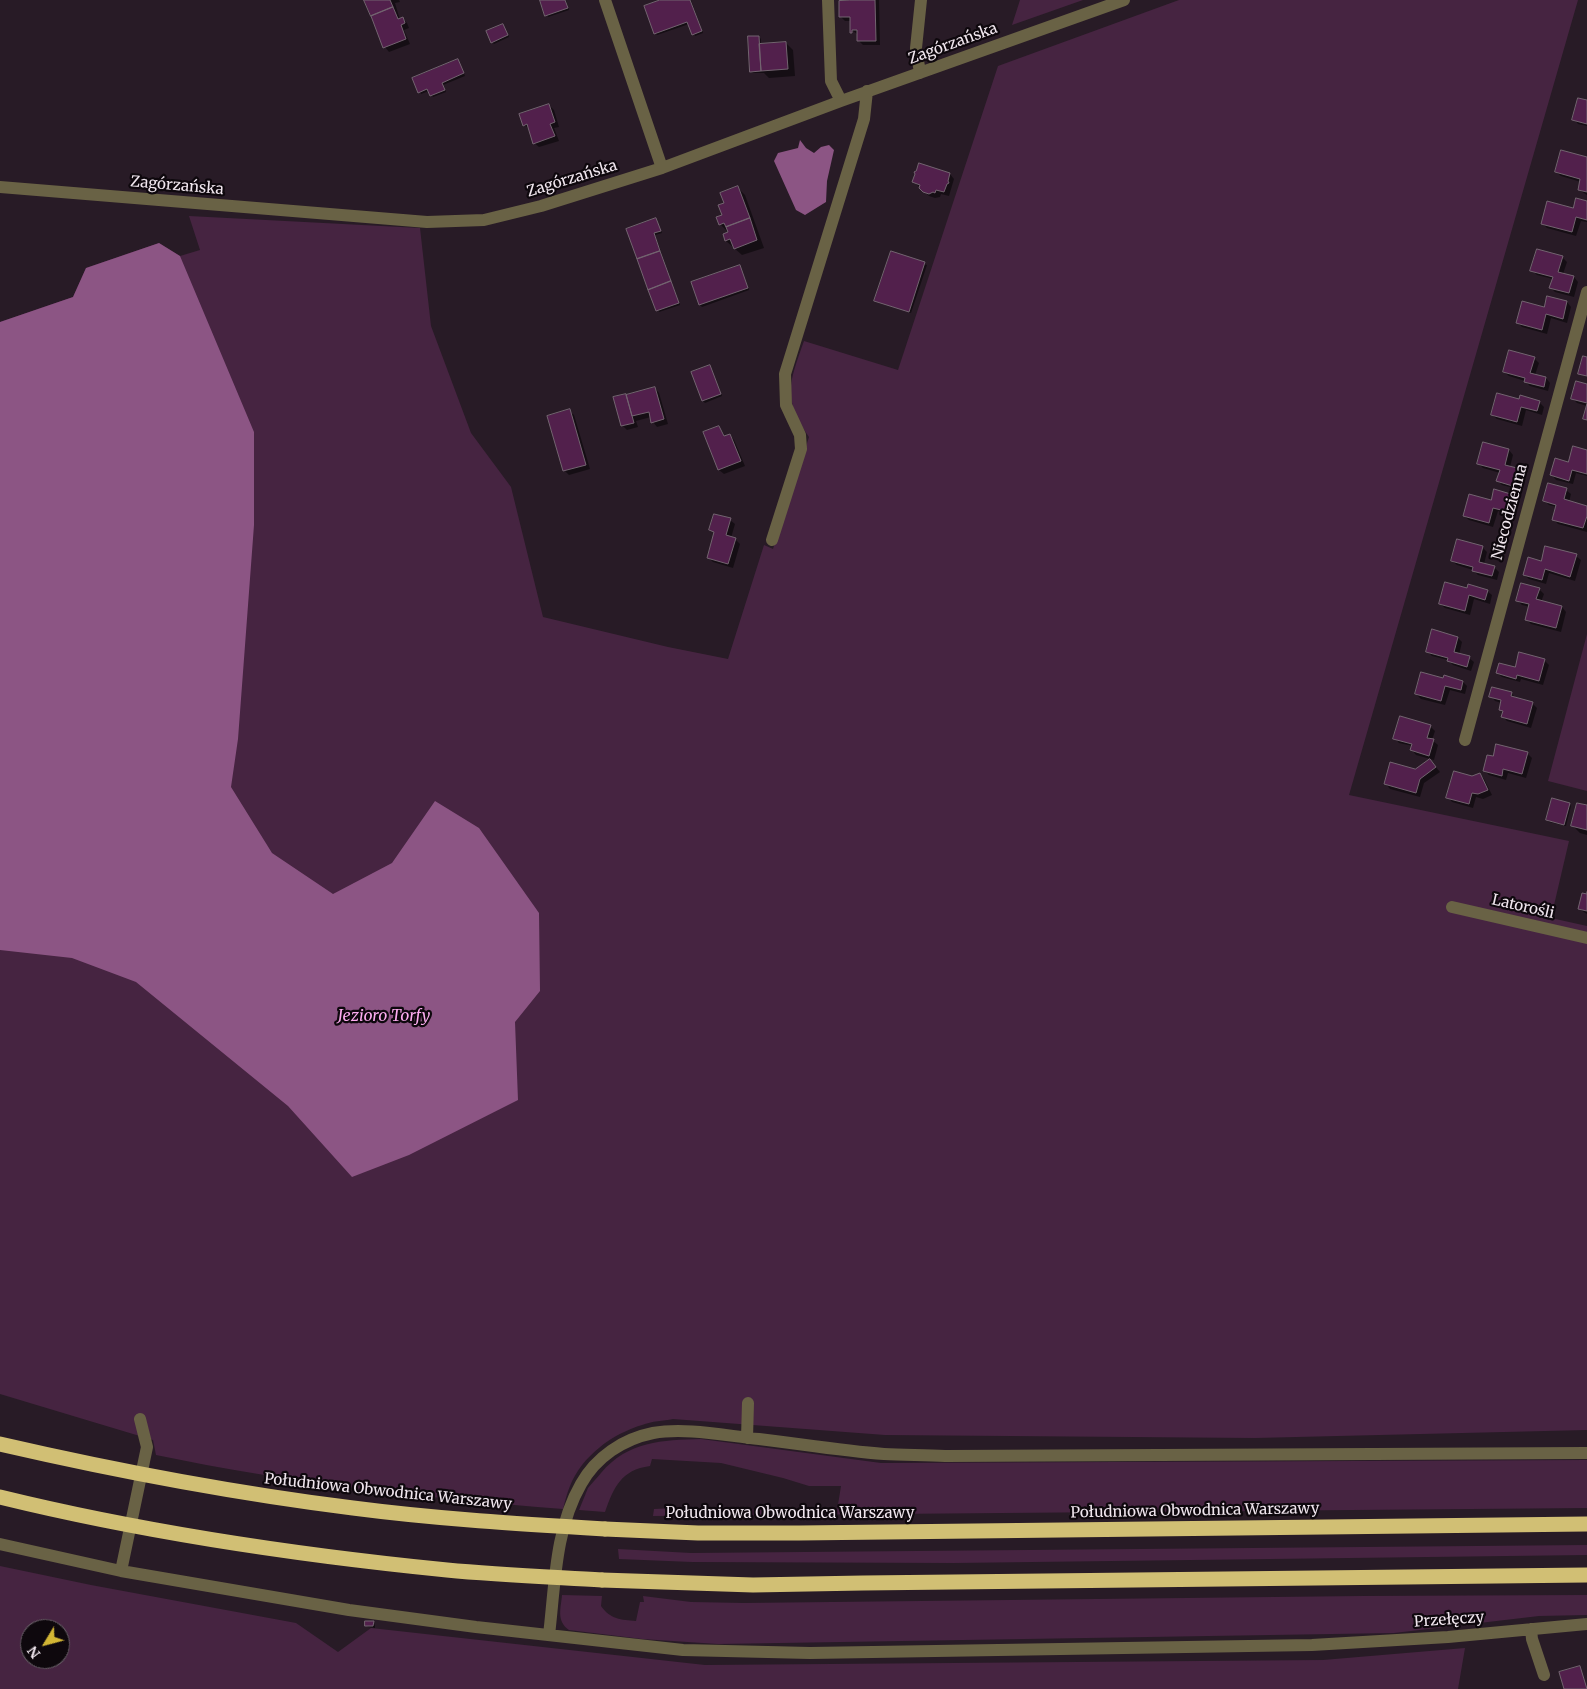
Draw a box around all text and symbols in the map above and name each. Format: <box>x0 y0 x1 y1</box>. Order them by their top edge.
street label: Zagórzańska <box>906 20 1000 68</box>
street label: Zagórzańska <box>525 157 619 201</box>
street label: Zagórzańska <box>130 173 224 199</box>
street label: Niecodzienna <box>1489 462 1531 562</box>
street label: Latorośli <box>1490 891 1556 923</box>
water label: Jezioro Torfy <box>338 1006 430 1026</box>
street label: Południowa Obwodnica Warszawy <box>263 1470 513 1514</box>
street label: Południowa Obwodnica Warszawy <box>1070 1500 1320 1522</box>
street label: Południowa Obwodnica Warszawy <box>666 1505 914 1523</box>
street label: Przełęczy <box>1413 1609 1485 1631</box>
north arrow <box>20 1619 70 1669</box>
text: N <box>23 1643 44 1662</box>

